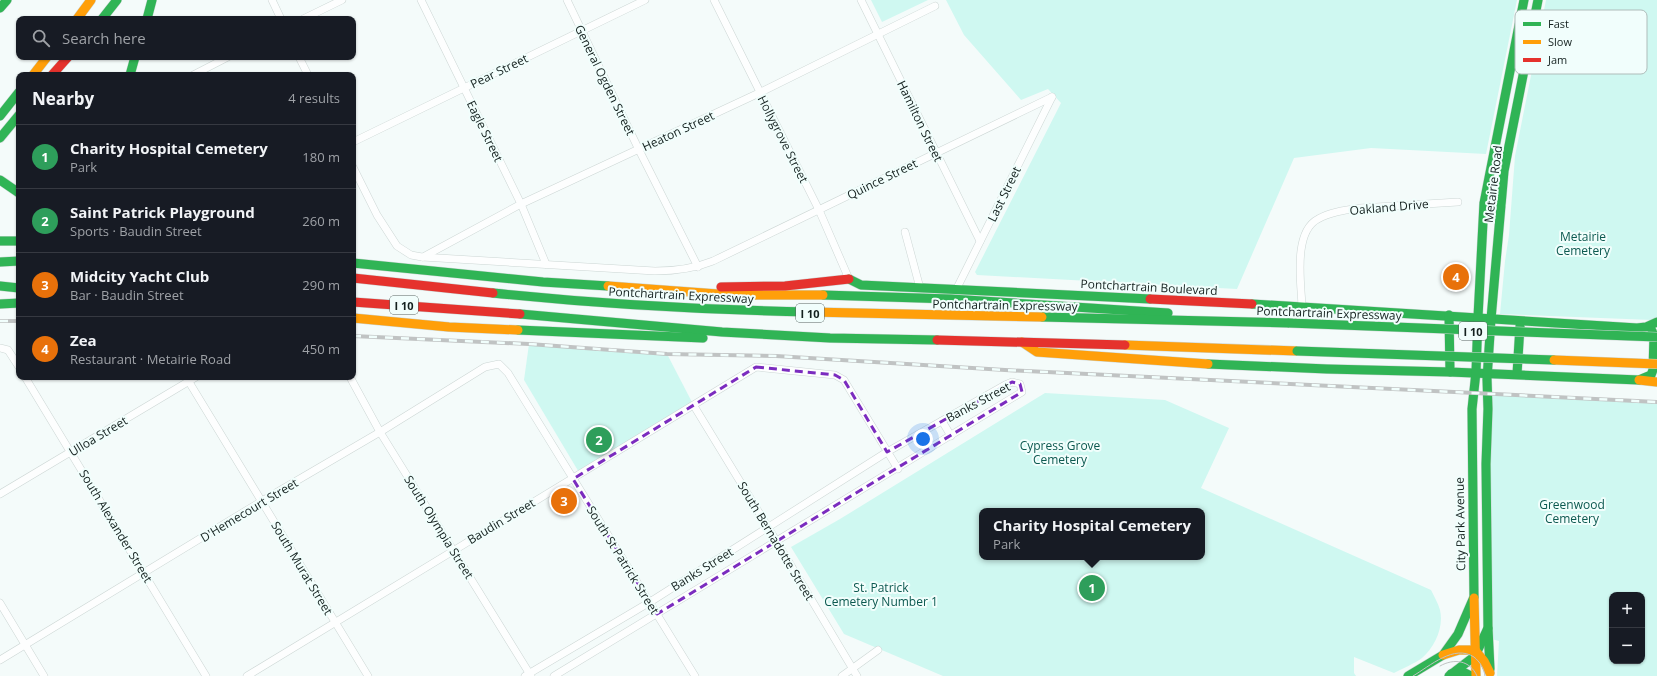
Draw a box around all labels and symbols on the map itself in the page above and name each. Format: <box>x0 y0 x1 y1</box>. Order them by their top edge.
legend <box>1515 10 1647 74</box>
text: Fast <box>1548 16 1569 31</box>
street label: General Ogden Street <box>571 22 639 138</box>
text: Slow <box>1548 34 1572 49</box>
street label: Pear Street <box>467 50 531 92</box>
text: Jam <box>1547 52 1567 67</box>
street label: Hamilton Street <box>893 78 947 164</box>
street label: Hollygrove Street <box>754 92 812 186</box>
street label: Eagle Street <box>463 97 507 165</box>
street label: Heaton Street <box>639 107 717 155</box>
street label: Metairie Road <box>1480 144 1506 224</box>
street label: Quince Street <box>844 155 920 203</box>
street label: Last Street <box>983 164 1025 224</box>
street label: Oakland Drive <box>1349 195 1429 219</box>
park label: Metairie Cemetery <box>1556 228 1611 259</box>
pin: 4 <box>1443 262 1469 292</box>
street label: Pontchartrain Boulevard <box>1080 275 1218 299</box>
street label: Pontchartrain Expressway <box>608 283 755 307</box>
street label: Pontchartrain Expressway <box>932 295 1079 315</box>
road number: I 10 <box>390 296 418 314</box>
street label: Pontchartrain Expressway <box>1256 302 1403 324</box>
road number: I 10 <box>796 304 824 322</box>
road number: I 10 <box>1459 322 1487 340</box>
street label: Banks Street <box>943 378 1013 426</box>
street label: Ulloa Street <box>66 412 130 460</box>
pin: 2 <box>586 425 612 455</box>
your location <box>913 429 933 449</box>
park label: Cypress Grove Cemetery <box>1020 437 1101 468</box>
street label: South Alexander Street <box>75 466 157 586</box>
street label: South Olympia Street <box>400 472 478 582</box>
street label: D'Hemecourt Street <box>197 474 301 546</box>
street label: City Park Avenue <box>1451 477 1469 571</box>
street label: South Bernadotte Street <box>734 478 818 604</box>
pin: 3 <box>551 486 577 516</box>
street label: Baudin Street <box>464 494 538 548</box>
park label: Greenwood Cemetery <box>1539 496 1605 527</box>
street label: South St Patrick Street <box>583 503 663 617</box>
street label: South Murat Street <box>267 518 337 618</box>
street label: Banks Street <box>668 543 736 595</box>
pin: 1 <box>1079 573 1105 603</box>
park label: St. Patrick Cemetery Number 1 <box>824 579 938 610</box>

